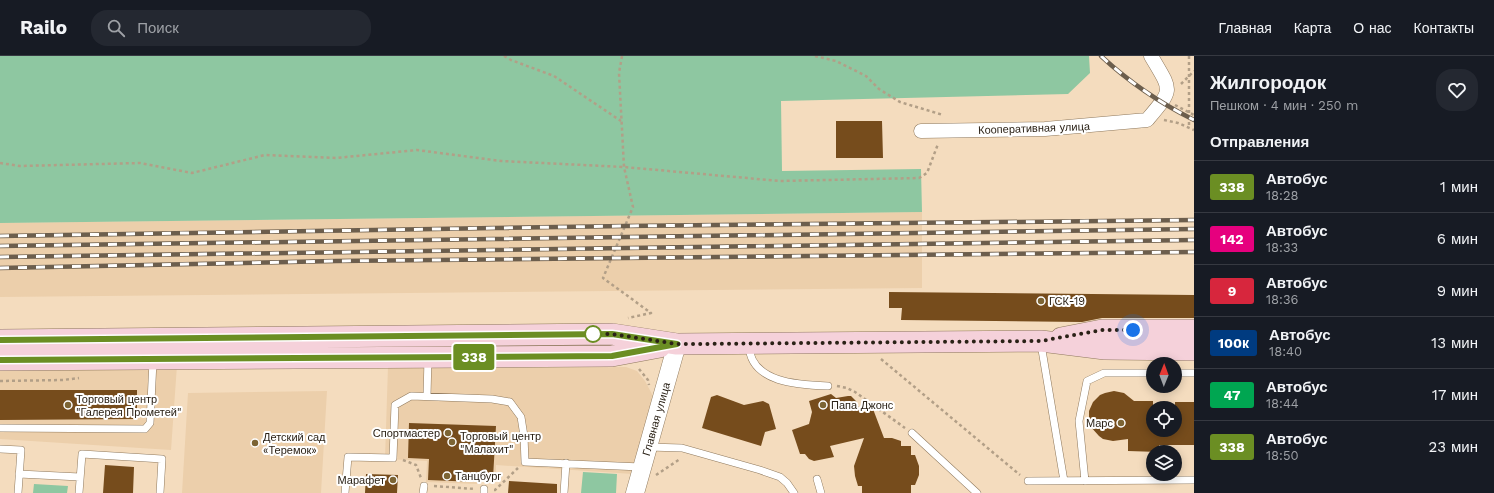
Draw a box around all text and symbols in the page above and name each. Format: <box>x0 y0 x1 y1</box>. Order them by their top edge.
search box <box>91 10 371 46</box>
text: Railo <box>20 16 67 39</box>
icon: search <box>105 17 127 39</box>
text: Поиск <box>137 19 179 37</box>
text: Главная <box>1219 20 1272 36</box>
text: Карта <box>1294 20 1331 36</box>
text: О нас <box>1353 20 1392 36</box>
text: Контакты <box>1414 20 1474 36</box>
button: heart <box>1436 69 1478 111</box>
text: Жилгородок <box>1210 71 1326 94</box>
text: Пешком · 4 мин · 250 m <box>1210 98 1358 113</box>
street label: Кооперативная улица <box>978 120 1091 137</box>
text: Отправления <box>1210 133 1309 151</box>
text: Автобус <box>1266 170 1328 188</box>
text: 1 мин <box>1440 178 1478 196</box>
text: 338 <box>1219 179 1245 195</box>
text: 18:28 <box>1266 188 1299 203</box>
text: Автобус <box>1266 222 1328 240</box>
text: 6 мин <box>1437 230 1478 248</box>
text: 142 <box>1220 231 1244 247</box>
text: 18:33 <box>1266 240 1298 255</box>
text: Автобус <box>1266 274 1328 292</box>
text: 9 мин <box>1437 282 1478 300</box>
text: 9 <box>1228 283 1236 299</box>
text: 18:36 <box>1266 292 1298 307</box>
place label: ГСК-19 <box>1049 295 1085 308</box>
marker: ГСК-19 <box>1036 296 1046 306</box>
your location <box>1123 320 1143 340</box>
unlabelled marker <box>584 325 602 343</box>
text: Автобус <box>1269 326 1331 344</box>
text: 13 мин <box>1431 334 1478 352</box>
text: 100к <box>1218 335 1249 351</box>
line badge: 338 <box>451 344 497 370</box>
text: 18:40 <box>1269 344 1302 359</box>
text: 338 <box>461 349 487 365</box>
north arrow <box>1146 357 1182 393</box>
map controls <box>1146 357 1182 481</box>
text: Автобус <box>1266 378 1328 396</box>
street label: Главная улица <box>640 380 673 457</box>
text: 17 мин <box>1432 386 1478 404</box>
text: 47 <box>1224 387 1240 403</box>
place label: Торговый центр "Галерея Прометей" <box>76 393 181 419</box>
text: 18:44 <box>1266 396 1299 411</box>
place label: Папа Джонс <box>831 399 894 412</box>
marker: Торговый центр "Галерея Прометей" <box>63 400 73 410</box>
marker: Папа Джонс <box>818 400 828 410</box>
button: locate <box>1146 401 1182 437</box>
place label: Марс <box>1086 417 1113 430</box>
marker: Марс <box>1116 418 1126 428</box>
place label: Спортмастер <box>373 427 440 440</box>
marker: Спортмастер <box>443 428 453 438</box>
place label: Торговый центр "Малахит" <box>460 430 541 456</box>
text: Автобус <box>1266 430 1328 448</box>
place label: Детский сад «Теремок» <box>263 431 326 457</box>
marker: Торговый центр "Малахит" <box>447 437 457 447</box>
marker: Детский сад «Теремок» <box>250 438 260 448</box>
text: 23 мин <box>1428 438 1478 456</box>
text: 338 <box>1219 439 1245 455</box>
button: layers <box>1146 445 1182 481</box>
text: 18:50 <box>1266 448 1299 463</box>
place label: Танцбург <box>455 470 501 483</box>
marker: Танцбург <box>442 471 452 481</box>
place label: Марафет <box>338 474 385 487</box>
marker: Марафет <box>388 475 398 485</box>

